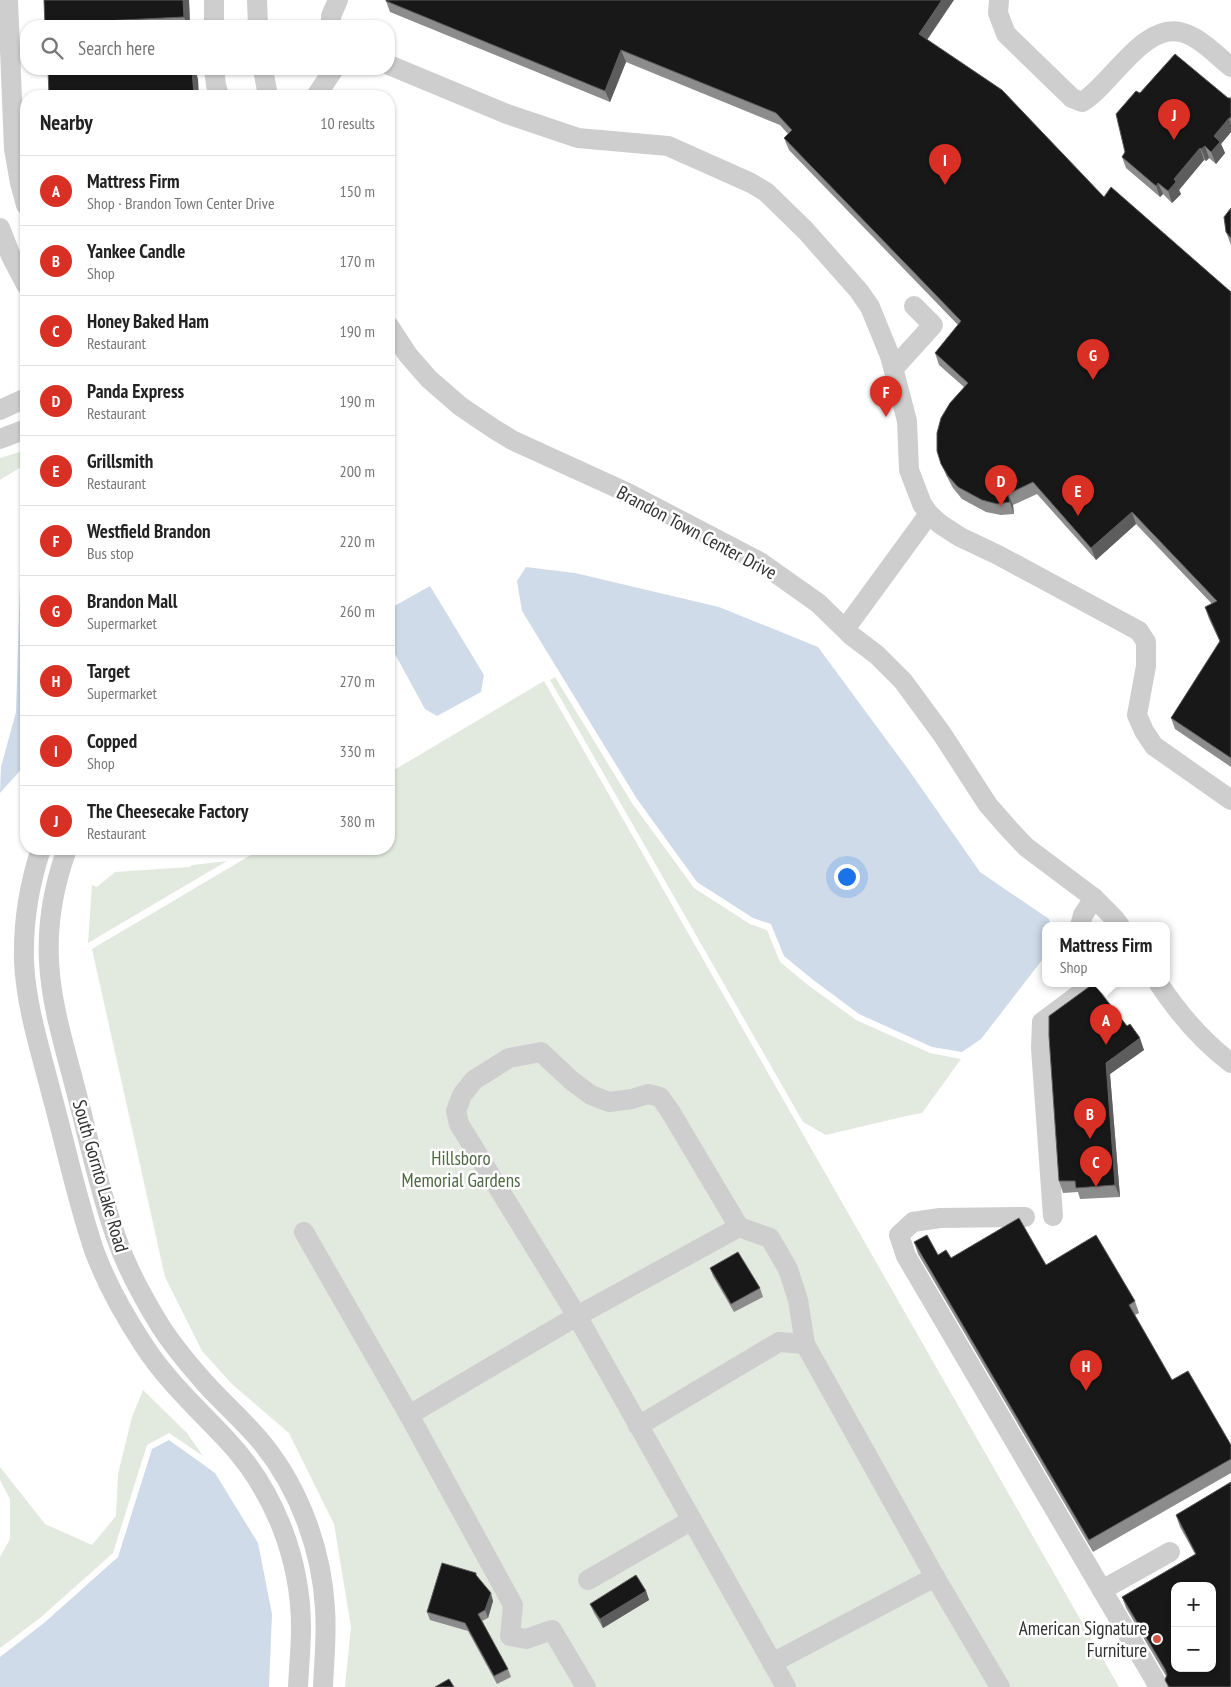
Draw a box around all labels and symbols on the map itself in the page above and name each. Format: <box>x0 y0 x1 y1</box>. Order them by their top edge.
pin: J <box>1158 99 1190 140</box>
pin: I <box>929 144 961 185</box>
pin: G <box>1077 339 1109 380</box>
pin: F <box>870 376 902 417</box>
pin: D <box>985 465 1017 506</box>
pin: E <box>1062 475 1094 516</box>
street label: Brandon Town Center Drive <box>613 480 781 584</box>
your location <box>834 864 860 890</box>
pin: A <box>1090 1004 1122 1045</box>
street label: South Gornto Lake Road <box>68 1097 134 1255</box>
pin: B <box>1074 1098 1106 1139</box>
park label: Hillsboro Memorial Gardens <box>402 1146 520 1192</box>
pin: C <box>1080 1146 1112 1187</box>
pin: H <box>1070 1350 1102 1391</box>
place label: American Signature Furniture <box>1019 1616 1147 1662</box>
marker: American Signature Furniture <box>1151 1633 1163 1645</box>

